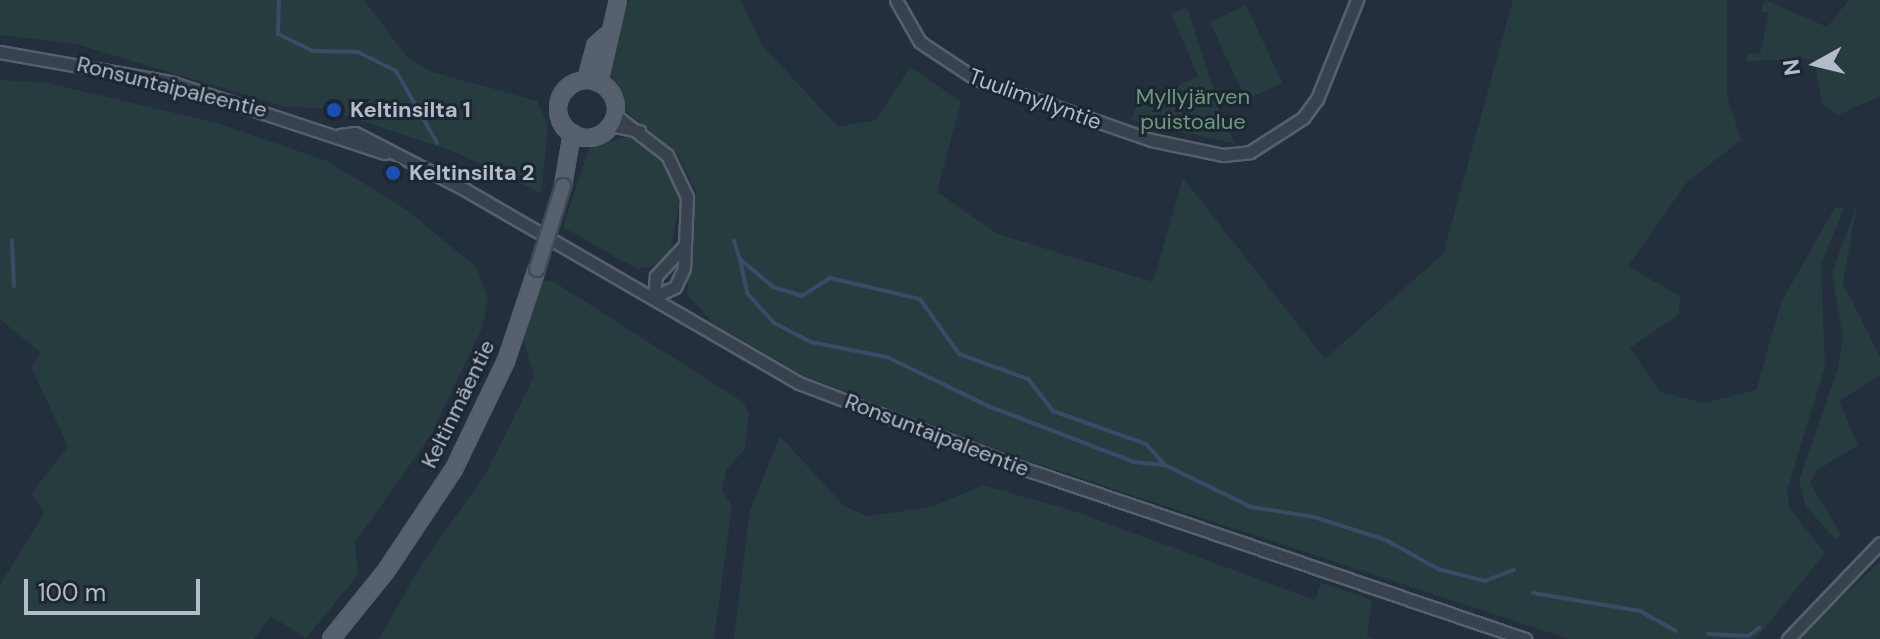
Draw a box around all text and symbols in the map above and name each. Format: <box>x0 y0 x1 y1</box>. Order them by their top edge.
north arrow <box>1776 24 1856 104</box>
street label: Ronsuntaipaleentie <box>74 51 270 123</box>
text: N <box>1776 57 1807 77</box>
street label: Tuulimyllyntie <box>965 63 1105 135</box>
park label: Myllyjärven puistoalue <box>1136 83 1250 134</box>
place label: Keltinsilta 1 <box>350 97 471 123</box>
marker: Keltinsilta 1 <box>325 101 343 119</box>
place label: Keltinsilta 2 <box>409 160 535 186</box>
marker: Keltinsilta 2 <box>384 164 402 182</box>
street label: Keltinmäentie <box>416 336 500 472</box>
street label: Ronsuntaipaleentie <box>841 388 1033 482</box>
scale bar <box>28 563 204 613</box>
text: 100 m <box>38 577 106 608</box>

